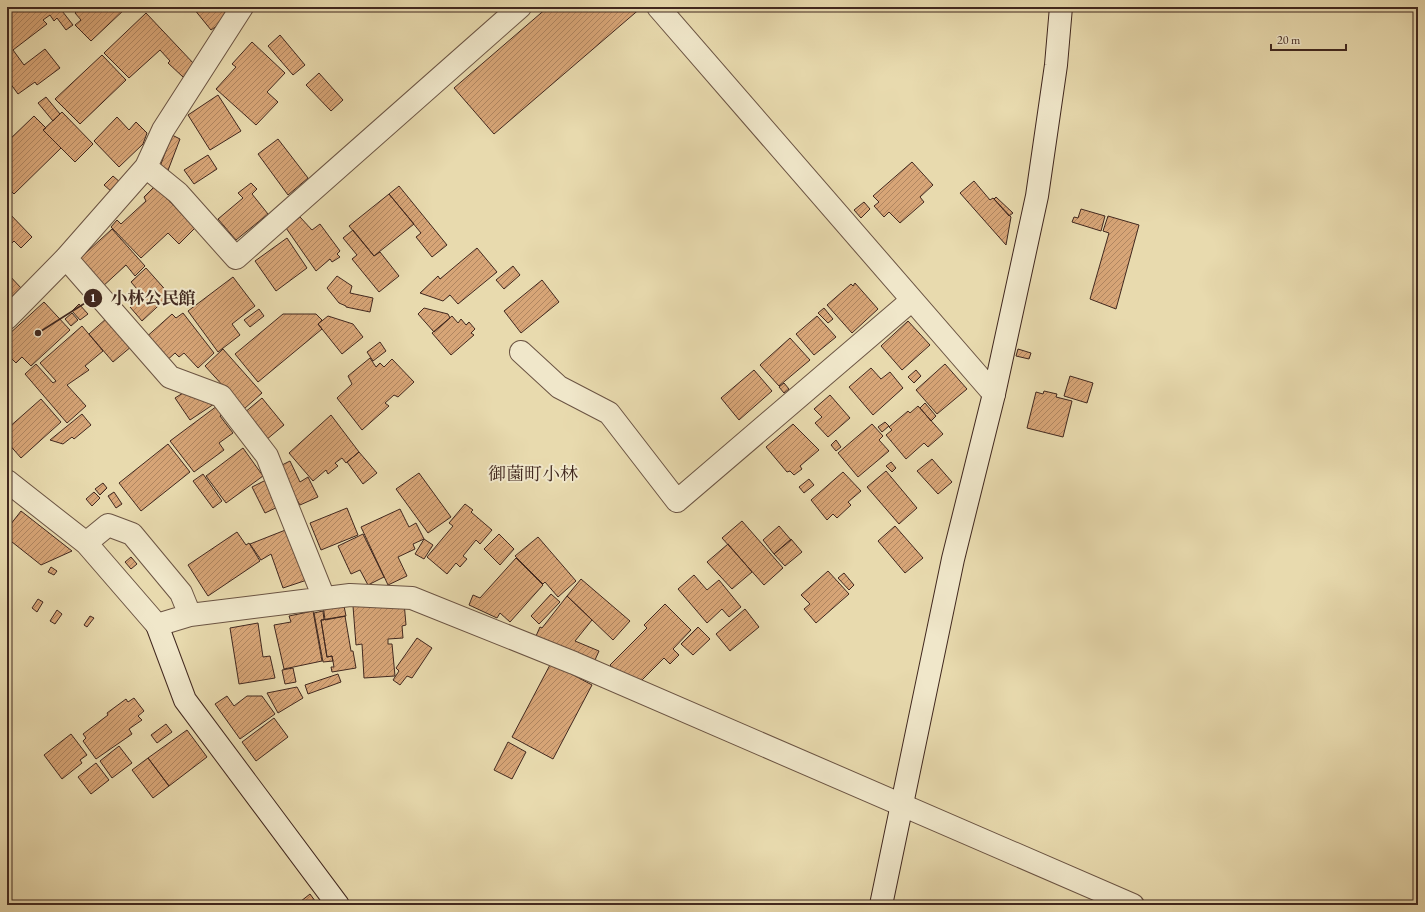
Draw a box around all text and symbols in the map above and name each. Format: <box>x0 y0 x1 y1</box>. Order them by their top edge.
scale bar <box>1271 26 1346 52</box>
text: 20 m <box>1277 32 1301 48</box>
callout: 小林公民館 <box>83 284 204 313</box>
text: 小林公民館 <box>111 287 196 309</box>
text: 1 <box>90 290 96 306</box>
district label: 御薗町小林 <box>488 462 578 485</box>

